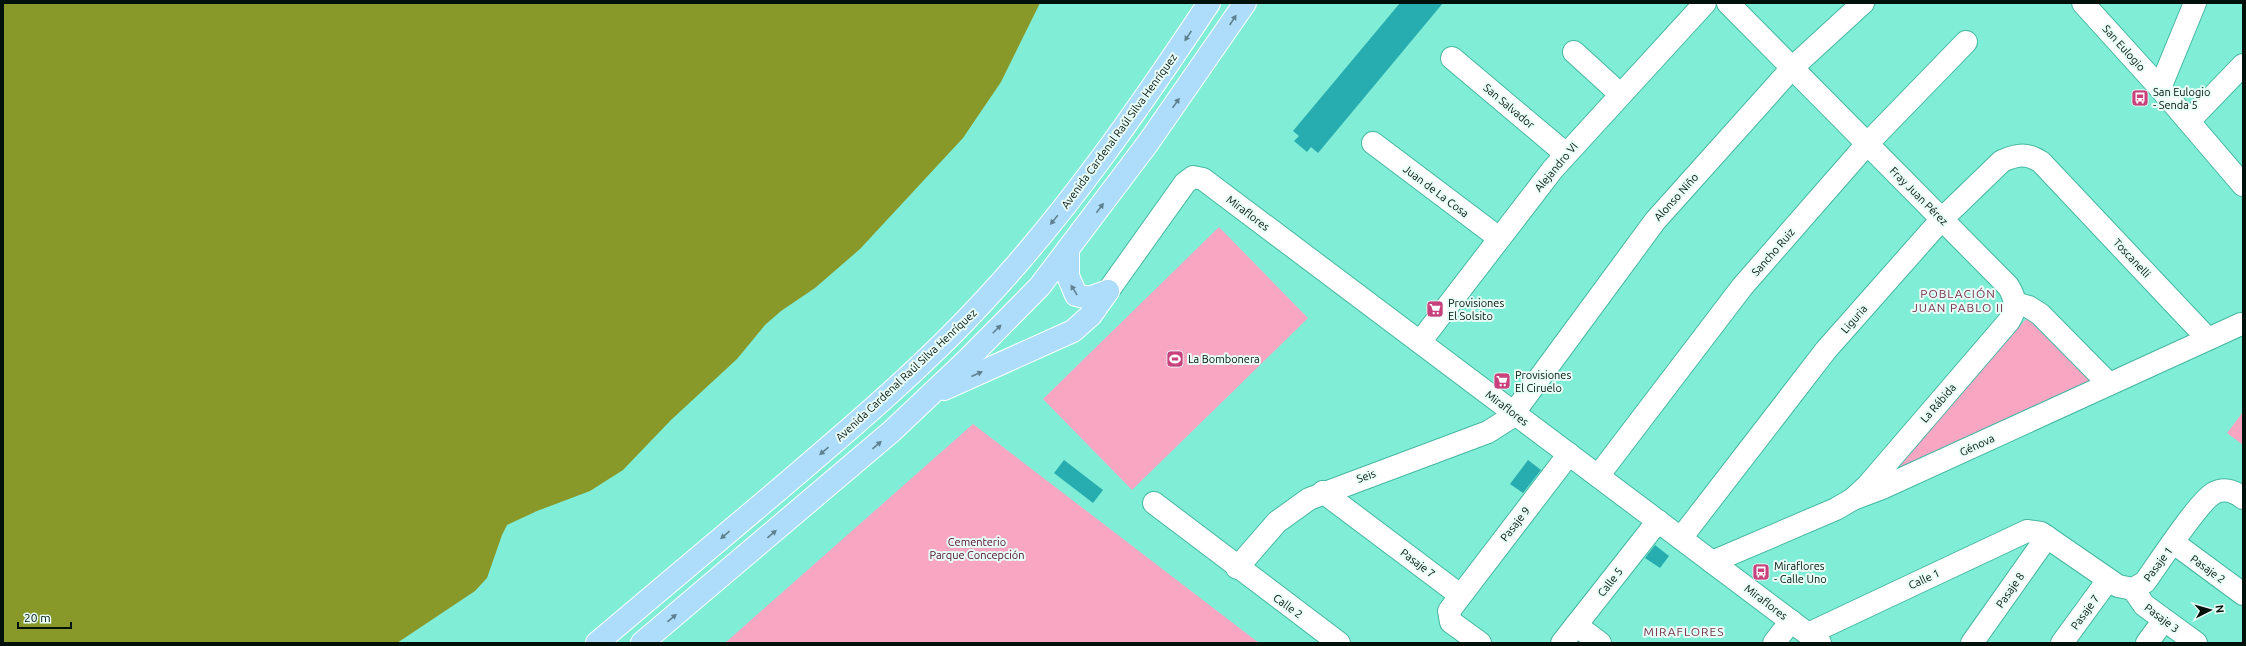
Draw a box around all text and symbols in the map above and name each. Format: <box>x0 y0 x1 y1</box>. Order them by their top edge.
one-way arrow <box>1229 15 1237 25</box>
street label: San Eulogio <box>2100 23 2148 73</box>
one-way arrow <box>1184 30 1192 41</box>
street label: Avenida Cardenal Raúl Silva Henríquez <box>1059 51 1179 211</box>
street label: San Salvador <box>1481 81 1537 131</box>
place label: San Eulogio - Senda 5 <box>2153 86 2210 111</box>
bus stop icon: San Eulogio - Senda 5 <box>2130 88 2150 108</box>
one-way arrow <box>1172 98 1180 108</box>
street label: Alejandro VI <box>1532 140 1580 194</box>
street label: Juan de La Cosa <box>1401 163 1471 219</box>
street label: Fray Juan Pérez <box>1888 165 1950 227</box>
street label: Alonso Niño <box>1652 171 1700 223</box>
street label: Miraflores <box>1224 193 1272 233</box>
one-way arrow <box>1096 203 1104 214</box>
one-way arrow <box>1049 214 1058 225</box>
street label: Sancho Ruiz <box>1749 226 1797 278</box>
street label: Toscanelli <box>2111 236 2153 280</box>
one-way arrow <box>1071 284 1078 296</box>
district label: POBLACIÓN JUAN PABLO II <box>1912 287 2004 314</box>
place label: Provisiones El Solsito <box>1448 297 1504 322</box>
supermarket icon: Provisiones El Solsito <box>1425 299 1445 319</box>
street label: Liguria <box>1839 302 1869 336</box>
street label: Avenida Cardenal Raúl Silva Henríquez <box>833 306 979 444</box>
one-way arrow <box>992 324 1002 334</box>
sports icon: La Bombonera <box>1165 349 1185 369</box>
place label: La Bombonera <box>1188 353 1260 365</box>
place label: Provisiones El Ciruelo <box>1515 369 1571 394</box>
one-way arrow <box>972 371 983 377</box>
supermarket icon: Provisiones El Ciruelo <box>1492 371 1512 391</box>
street label: La Rábida <box>1918 381 1958 425</box>
street label: Miraflores <box>1483 388 1531 428</box>
street label: Génova <box>1958 432 1996 458</box>
one-way arrow <box>872 440 882 449</box>
one-way arrow <box>819 446 830 455</box>
street label: Seis <box>1355 467 1377 485</box>
street label: Pasaje 9 <box>1498 505 1532 543</box>
one-way arrow <box>720 530 731 539</box>
one-way arrow <box>766 530 777 539</box>
park label: Cementerio Parque Concepción <box>929 536 1025 561</box>
street label: Pasaje 1 <box>2141 544 2175 584</box>
street label: Pasaje 7 <box>1398 546 1438 580</box>
street label: Pasaje 2 <box>2188 552 2228 586</box>
place label: Miraflores - Calle Uno <box>1774 560 1827 585</box>
bus stop icon: Miraflores - Calle Uno <box>1751 562 1771 582</box>
street label: Calle 5 <box>1595 565 1625 599</box>
street label: Calle 1 <box>1907 567 1941 591</box>
street label: Pasaje 8 <box>1994 570 2026 610</box>
street label: Miraflores <box>1742 582 1790 622</box>
north arrow <box>2190 590 2230 630</box>
street label: Calle 2 <box>1271 591 1305 621</box>
street label: Pasaje 7 <box>2068 592 2102 632</box>
street label: Pasaje 3 <box>2142 601 2182 635</box>
scale bar <box>18 604 71 630</box>
text: N <box>2214 604 2226 614</box>
text: 20 m <box>24 611 51 624</box>
one-way arrow <box>667 613 677 622</box>
district label: MIRAFLORES <box>1644 625 1724 638</box>

